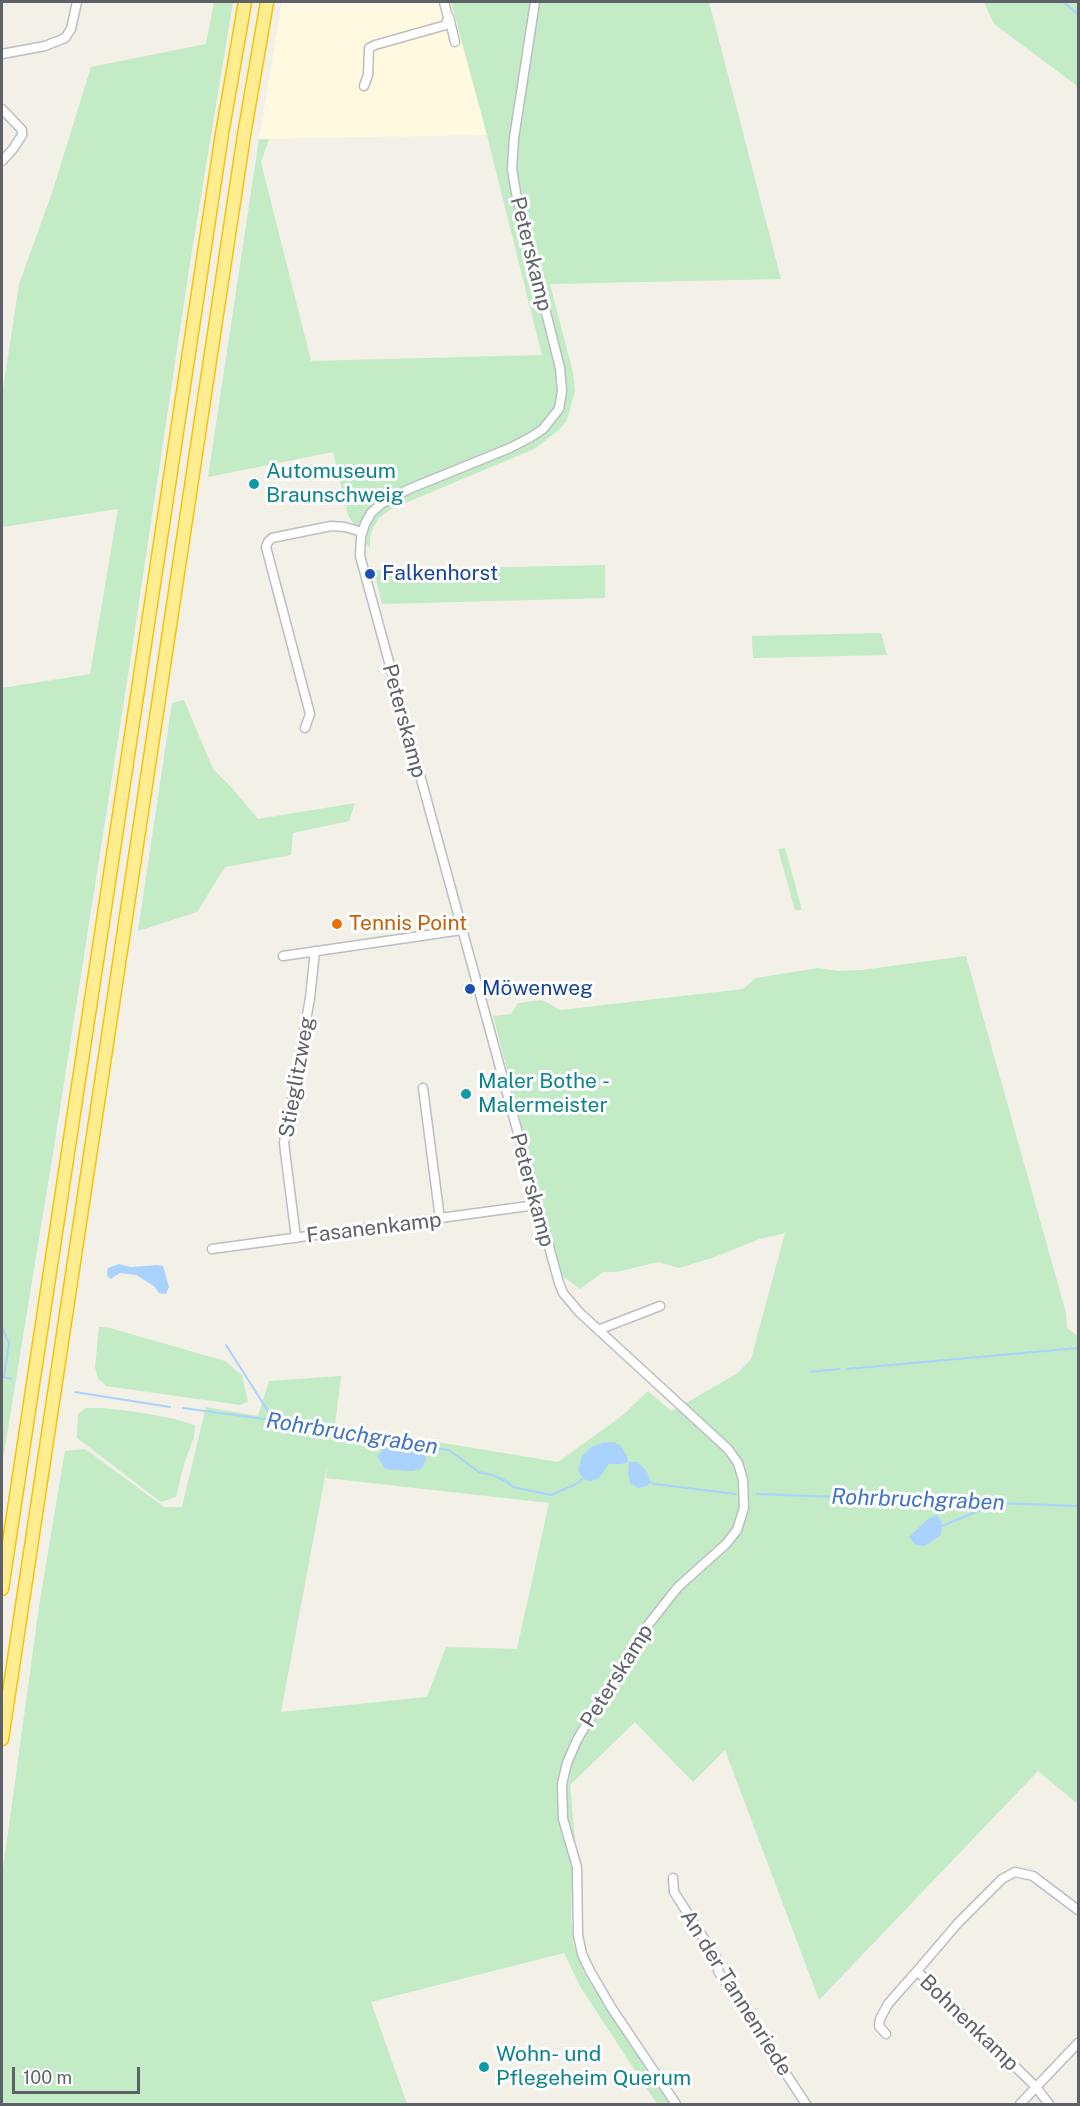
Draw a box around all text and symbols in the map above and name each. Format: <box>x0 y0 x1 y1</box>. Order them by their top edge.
street label: Peterskamp <box>505 194 557 314</box>
place label: Automuseum Braunschweig <box>266 459 404 509</box>
marker: Automuseum Braunschweig <box>247 477 261 491</box>
place label: Falkenhorst <box>382 561 498 587</box>
marker: Falkenhorst <box>363 567 377 581</box>
street label: Peterskamp <box>377 661 431 781</box>
place label: Tennis Point <box>349 911 467 937</box>
marker: Tennis Point <box>330 917 344 931</box>
place label: Möwenweg <box>482 976 593 1002</box>
marker: Möwenweg <box>463 982 477 996</box>
street label: Stieglitzweg <box>274 1014 320 1140</box>
place label: Maler Bothe - Malermeister <box>478 1069 610 1119</box>
marker: Maler Bothe - Malermeister <box>459 1087 473 1101</box>
street label: Peterskamp <box>505 1130 559 1250</box>
street label: Fasanenkamp <box>305 1207 443 1249</box>
water label: Rohrbruchgraben <box>264 1407 440 1461</box>
water label: Rohrbruchgraben <box>831 1484 1005 1516</box>
street label: Peterskamp <box>575 1620 659 1732</box>
street label: An der Tannenriede <box>675 1905 797 2081</box>
street label: Bohnenkamp <box>914 1969 1024 2077</box>
place label: Wohn- und Pflegeheim Querum <box>496 2042 691 2092</box>
scale bar <box>15 2055 142 2093</box>
marker: Wohn- und Pflegeheim Querum <box>477 2060 491 2074</box>
text: 100 m <box>23 2067 72 2088</box>

